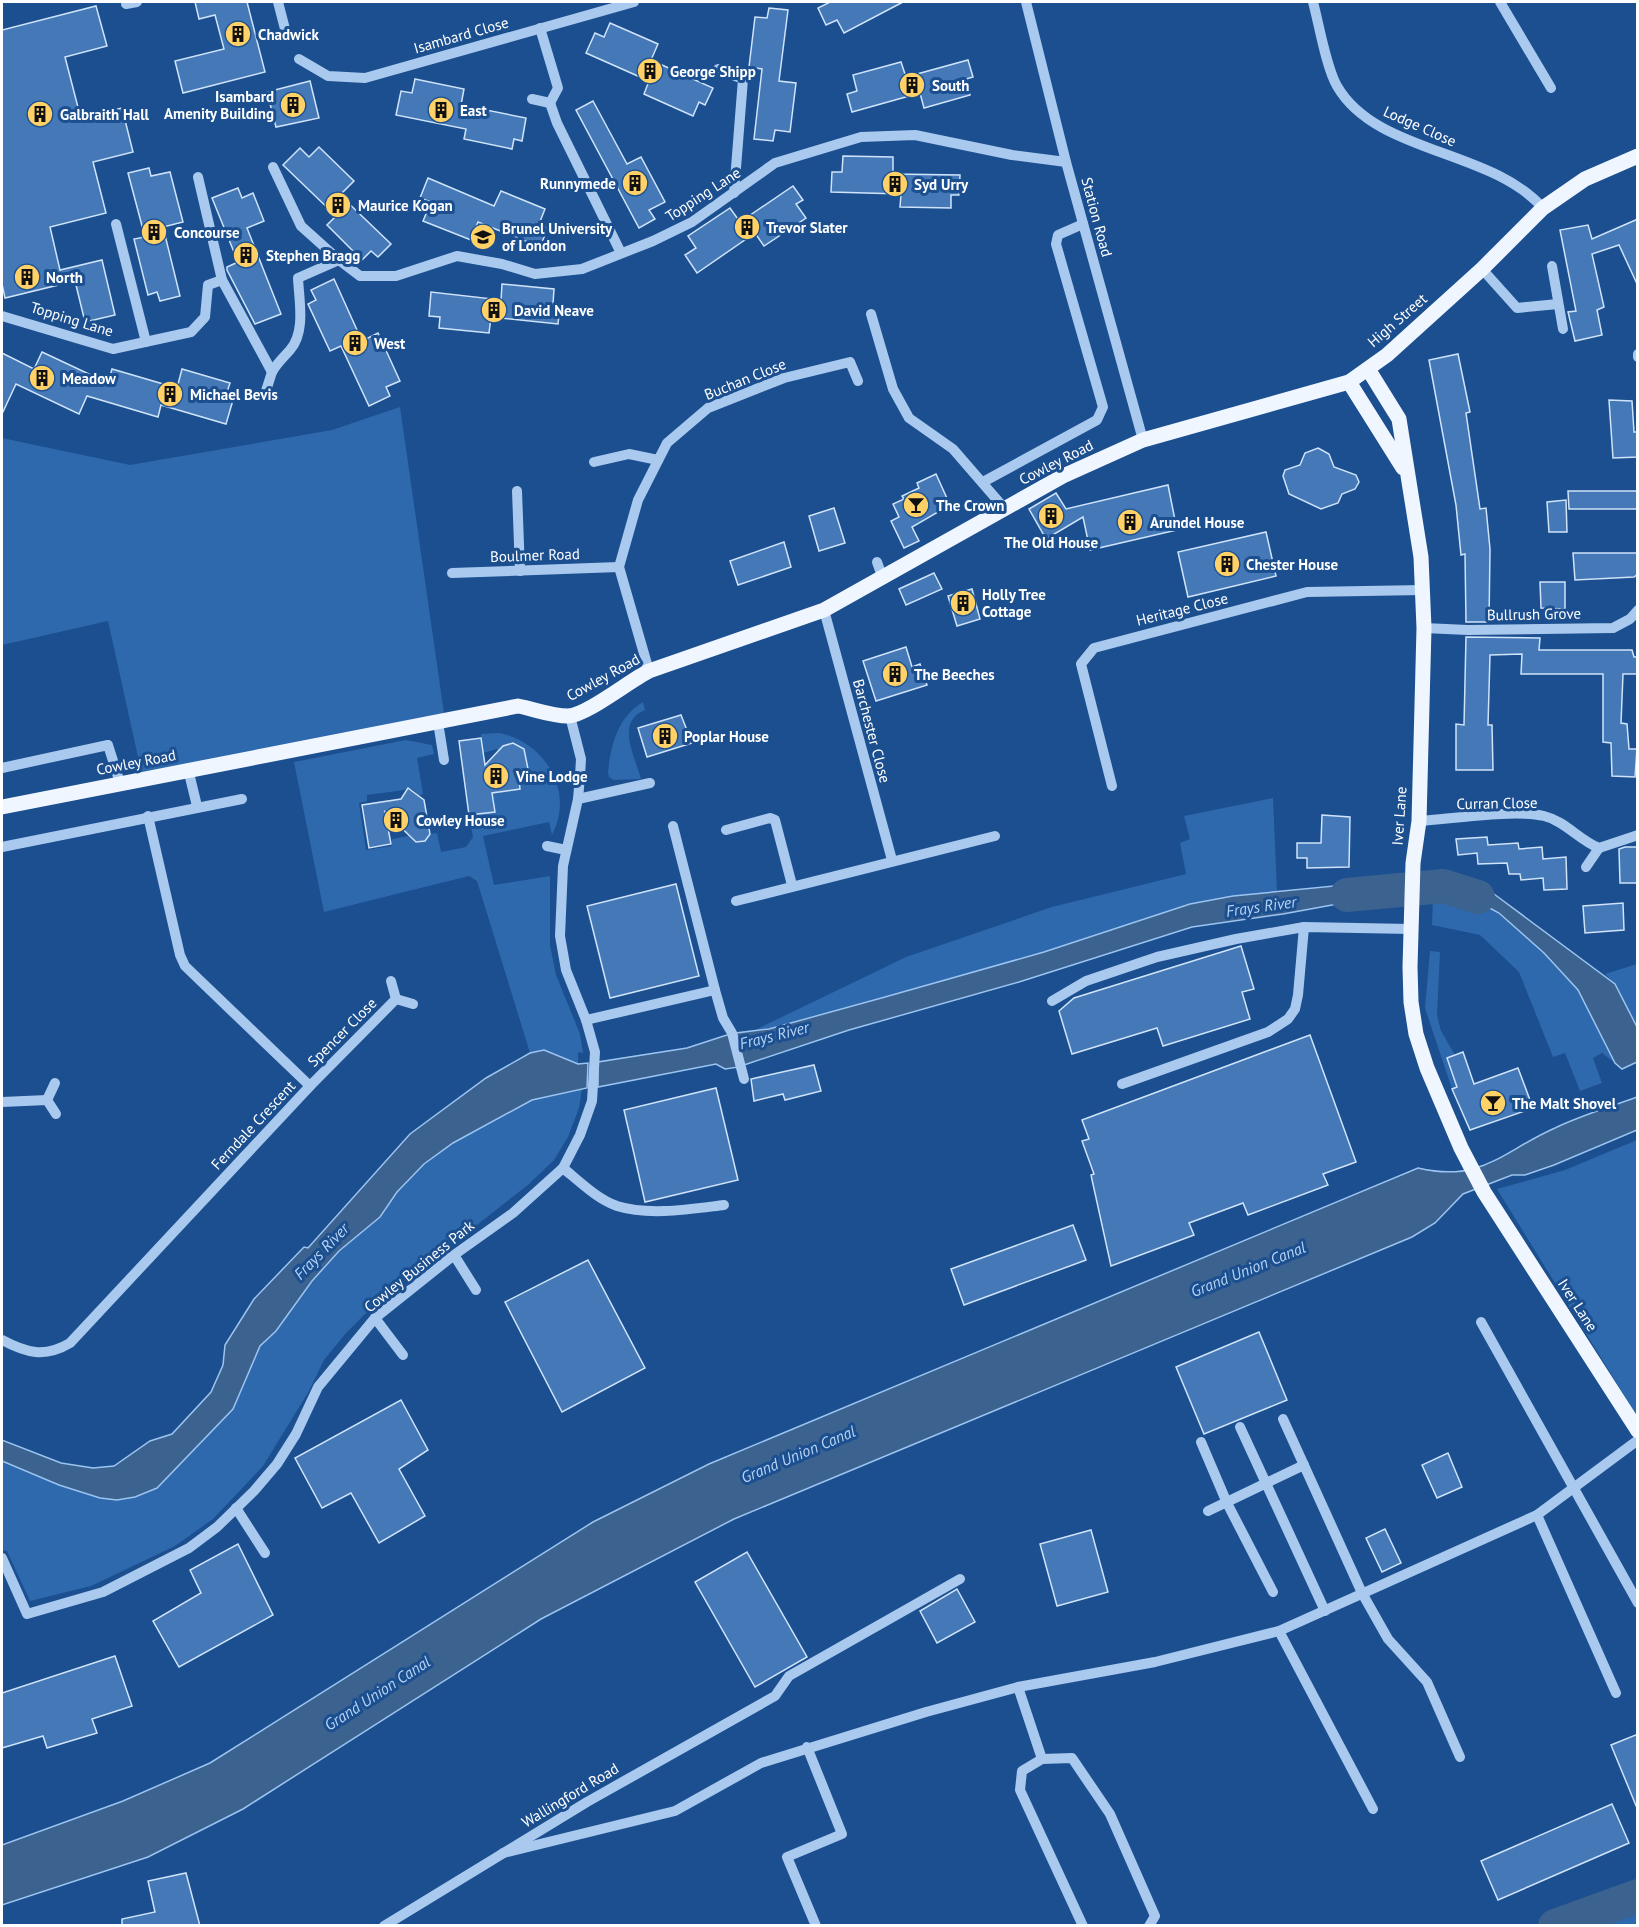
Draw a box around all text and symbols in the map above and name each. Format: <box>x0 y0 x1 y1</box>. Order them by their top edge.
street label: Isambard Close <box>411 12 511 58</box>
building icon: Chadwick <box>223 19 253 49</box>
place label: Chadwick <box>258 25 319 44</box>
building icon: George Shipp <box>635 56 665 86</box>
place label: George Shipp <box>670 62 756 81</box>
building icon: South <box>897 70 927 100</box>
place label: South <box>932 76 970 95</box>
place label: Isambard Amenity Building <box>164 87 274 123</box>
building icon: Isambard Amenity Building <box>278 90 308 120</box>
building icon: East <box>426 95 456 125</box>
building icon: Galbraith Hall <box>25 99 55 129</box>
place label: East <box>460 101 488 120</box>
street label: Lodge Close <box>1381 102 1459 150</box>
place label: Galbraith Hall <box>60 105 150 124</box>
street label: Topping Lane <box>662 163 744 225</box>
building icon: Runnymede <box>620 168 650 198</box>
building icon: Syd Urry <box>880 169 910 199</box>
place label: Runnymede <box>540 174 616 193</box>
place label: Syd Urry <box>914 175 969 194</box>
street label: Station Road <box>1077 175 1117 259</box>
building icon: Maurice Kogan <box>323 190 353 220</box>
place label: Maurice Kogan <box>358 196 453 215</box>
building icon: Trevor Slater <box>732 212 762 242</box>
building icon: Concourse <box>139 217 169 247</box>
place label: Trevor Slater <box>766 218 848 237</box>
place label: Brunel University of London <box>502 219 613 255</box>
school or university icon: Brunel University of London <box>468 222 498 252</box>
place label: Concourse <box>174 223 240 242</box>
building icon: Stephen Bragg <box>231 240 261 270</box>
place label: Stephen Bragg <box>266 246 360 265</box>
building icon: North <box>12 262 42 292</box>
place label: North <box>46 268 83 287</box>
street label: High Street <box>1363 289 1431 351</box>
building icon: David Neave <box>479 295 509 325</box>
street label: Topping Lane <box>28 297 116 341</box>
place label: David Neave <box>514 301 594 320</box>
building icon: West <box>340 328 370 358</box>
place label: West <box>374 334 406 353</box>
street label: Buchan Close <box>701 354 789 404</box>
building icon: Meadow <box>27 363 57 393</box>
place label: Meadow <box>62 369 116 388</box>
building icon: Michael Bevis <box>155 379 185 409</box>
place label: Michael Bevis <box>190 385 278 404</box>
street label: Cowley Road <box>1016 435 1096 489</box>
bar icon: The Crown <box>901 490 931 520</box>
place label: The Crown <box>936 496 1004 515</box>
building icon: The Old House <box>1036 501 1066 531</box>
building icon: Arundel House <box>1115 507 1145 537</box>
place label: Arundel House <box>1150 513 1245 532</box>
place label: The Old House <box>1004 533 1098 552</box>
street label: Boulmer Road <box>490 544 580 566</box>
building icon: Chester House <box>1212 549 1242 579</box>
place label: Chester House <box>1246 555 1339 574</box>
place label: Holly Tree Cottage <box>982 585 1046 621</box>
building icon: Holly Tree Cottage <box>948 588 978 618</box>
street label: Heritage Close <box>1134 588 1230 630</box>
street label: Bullrush Grove <box>1487 604 1581 624</box>
street label: Cowley Road <box>563 649 643 705</box>
building icon: The Beeches <box>880 659 910 689</box>
place label: The Beeches <box>914 665 995 684</box>
street label: Barchester Close <box>849 677 895 785</box>
building icon: Poplar House <box>650 721 680 751</box>
place label: Poplar House <box>684 727 769 746</box>
street label: Cowley Road <box>95 745 177 779</box>
building icon: Vine Lodge <box>481 761 511 791</box>
place label: Vine Lodge <box>515 767 588 786</box>
street label: Iver Lane <box>1387 786 1411 846</box>
street label: Curran Close <box>1456 793 1538 813</box>
building icon: Cowley House <box>381 805 411 835</box>
place label: Cowley House <box>416 811 505 830</box>
water label: Frays River <box>1224 891 1299 921</box>
street label: Spencer Close <box>303 993 381 1071</box>
water label: Frays River <box>737 1016 813 1053</box>
street label: Ferndale Crescent <box>207 1077 299 1173</box>
bar icon: The Malt Shovel <box>1478 1088 1508 1118</box>
place label: The Malt Shovel <box>1512 1094 1617 1113</box>
street label: Cowley Business Park <box>360 1215 479 1316</box>
water label: Frays River <box>289 1217 354 1284</box>
water label: Grand Union Canal <box>1188 1237 1309 1301</box>
street label: Iver Lane <box>1554 1275 1602 1335</box>
water label: Grand Union Canal <box>738 1421 859 1487</box>
water label: Grand Union Canal <box>320 1651 434 1735</box>
street label: Wallingford Road <box>518 1759 622 1831</box>

